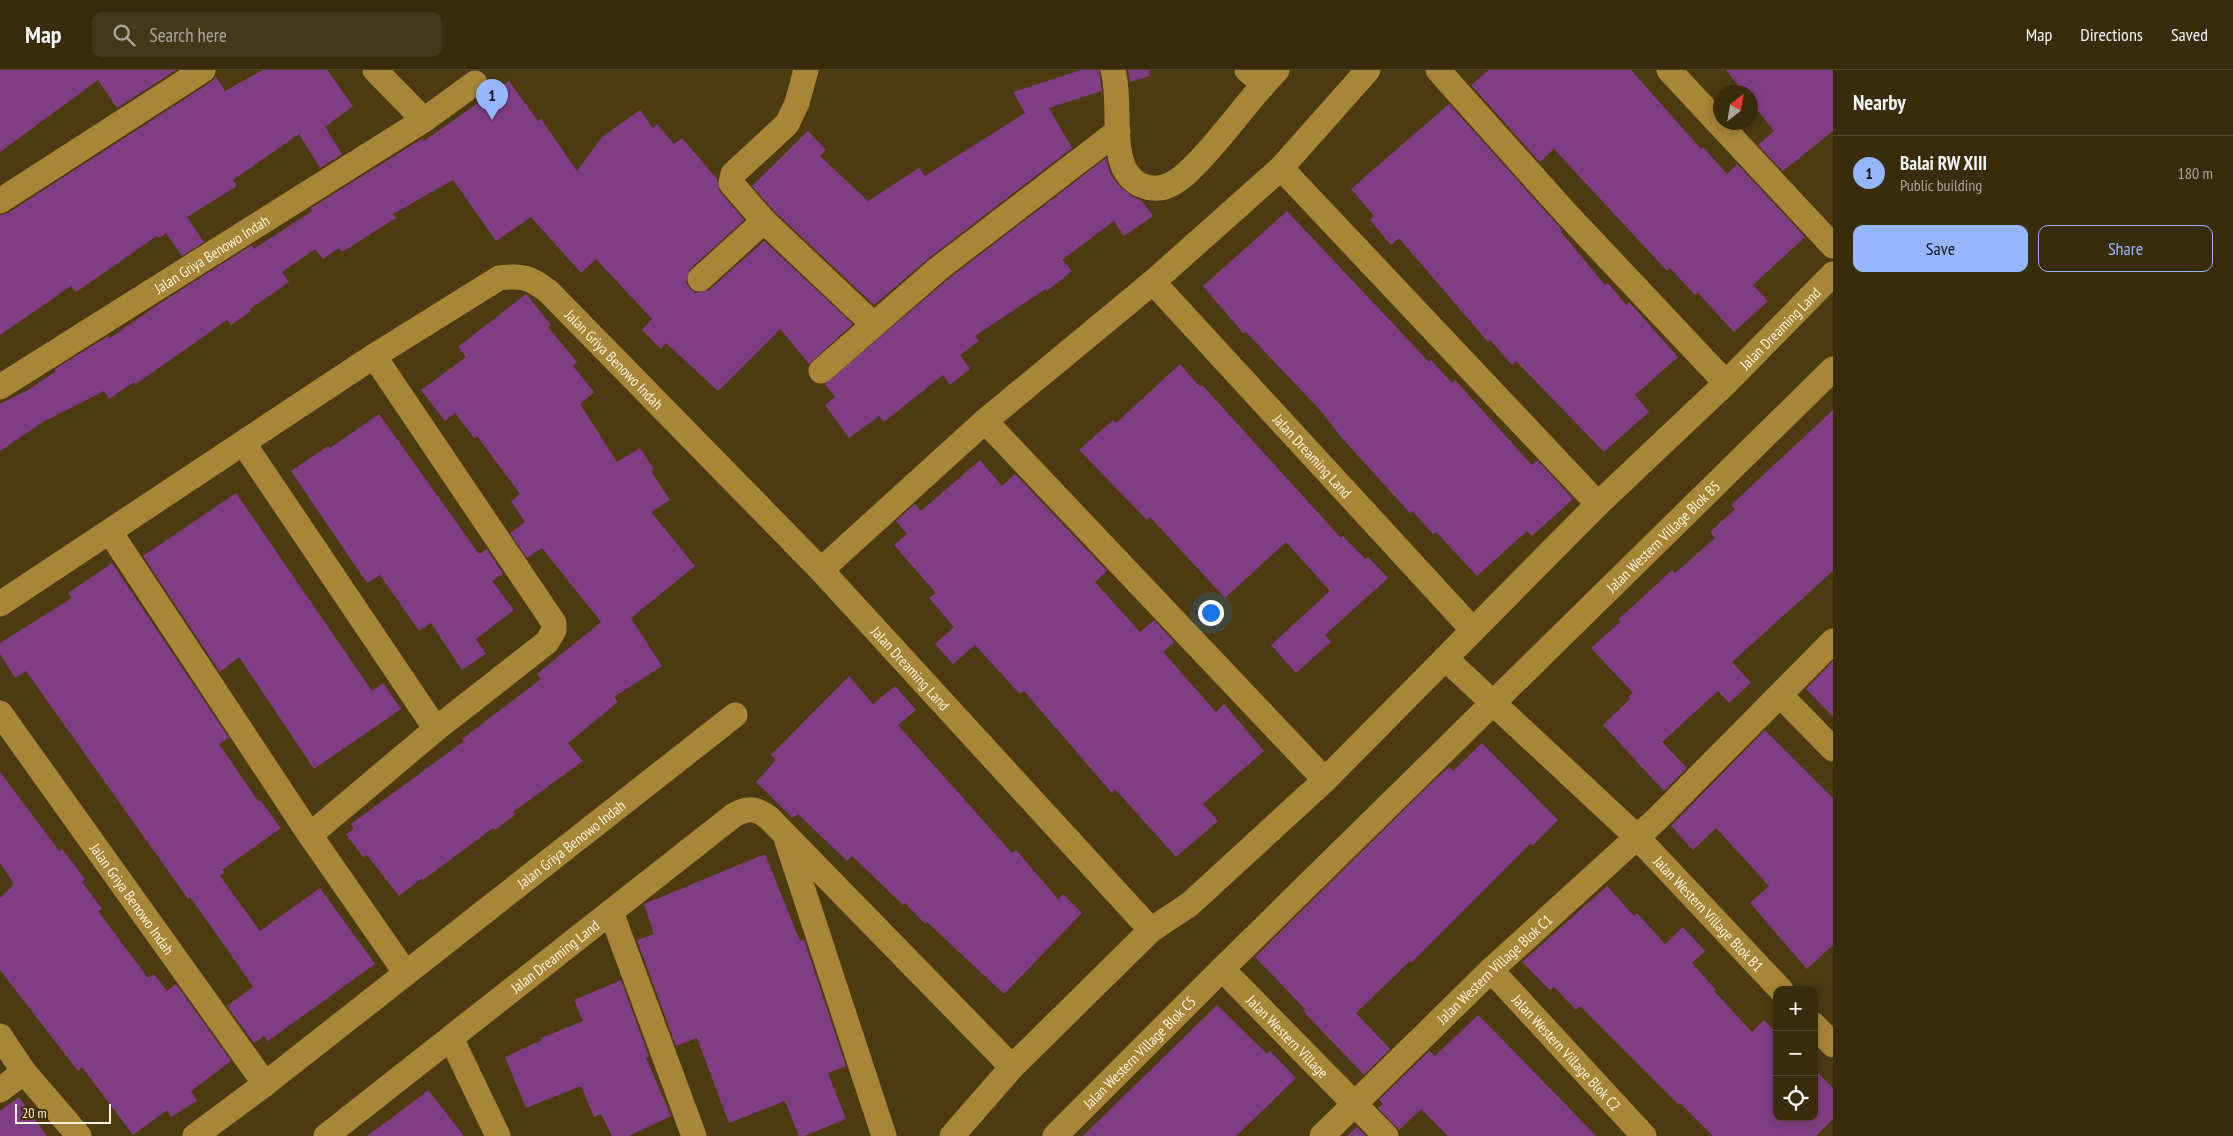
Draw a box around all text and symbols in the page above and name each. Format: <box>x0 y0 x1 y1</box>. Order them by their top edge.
search box <box>92 12 442 57</box>
text: Map <box>25 19 62 50</box>
icon: search <box>110 21 138 49</box>
text: Search here <box>150 23 227 47</box>
text: Map <box>2026 23 2052 46</box>
text: Directions <box>2080 23 2143 46</box>
text: Saved <box>2171 23 2208 46</box>
pin: 1 <box>476 79 508 120</box>
north arrow <box>1713 85 1758 130</box>
text: Nearby <box>1853 89 1906 116</box>
text: Balai RW XIII <box>1900 151 1987 175</box>
text: 1 <box>1865 163 1873 183</box>
text: 180 m <box>2178 163 2213 183</box>
text: Public building <box>1900 175 1982 195</box>
street label: Jalan Griya Benowo Indah <box>150 210 273 298</box>
button: Save <box>1853 225 2028 272</box>
button: Share <box>2038 225 2213 272</box>
street label: Jalan Dreaming Land <box>1735 283 1824 374</box>
street label: Jalan Griya Benowo Indah <box>561 304 668 413</box>
street label: Jalan Dreaming Land <box>1269 409 1356 502</box>
street label: Jalan Western Village Blok B5 <box>1601 476 1724 597</box>
your location <box>1198 600 1224 626</box>
street label: Jalan Dreaming Land <box>867 621 954 714</box>
street label: Jalan Griya Benowo Indah <box>512 796 629 893</box>
street label: Jalan Griya Benowo Indah <box>86 838 179 958</box>
street label: Jalan Western Village Blok B1 <box>1649 851 1768 975</box>
street label: Jalan Western Village Blok C1 <box>1432 910 1556 1028</box>
street label: Jalan Dreaming Land <box>506 915 603 997</box>
map controls <box>1773 986 1818 1121</box>
button: + <box>1773 986 1818 1031</box>
street label: Jalan Western Village Blok C2 <box>1508 989 1625 1115</box>
street label: Jalan Western Village <box>1242 990 1333 1082</box>
street label: Jalan Western Village Blok C5 <box>1078 991 1200 1113</box>
button: − <box>1773 1031 1818 1076</box>
button: locate <box>1773 1076 1818 1121</box>
scale bar <box>15 1101 111 1124</box>
text: 20 m <box>22 1104 47 1122</box>

